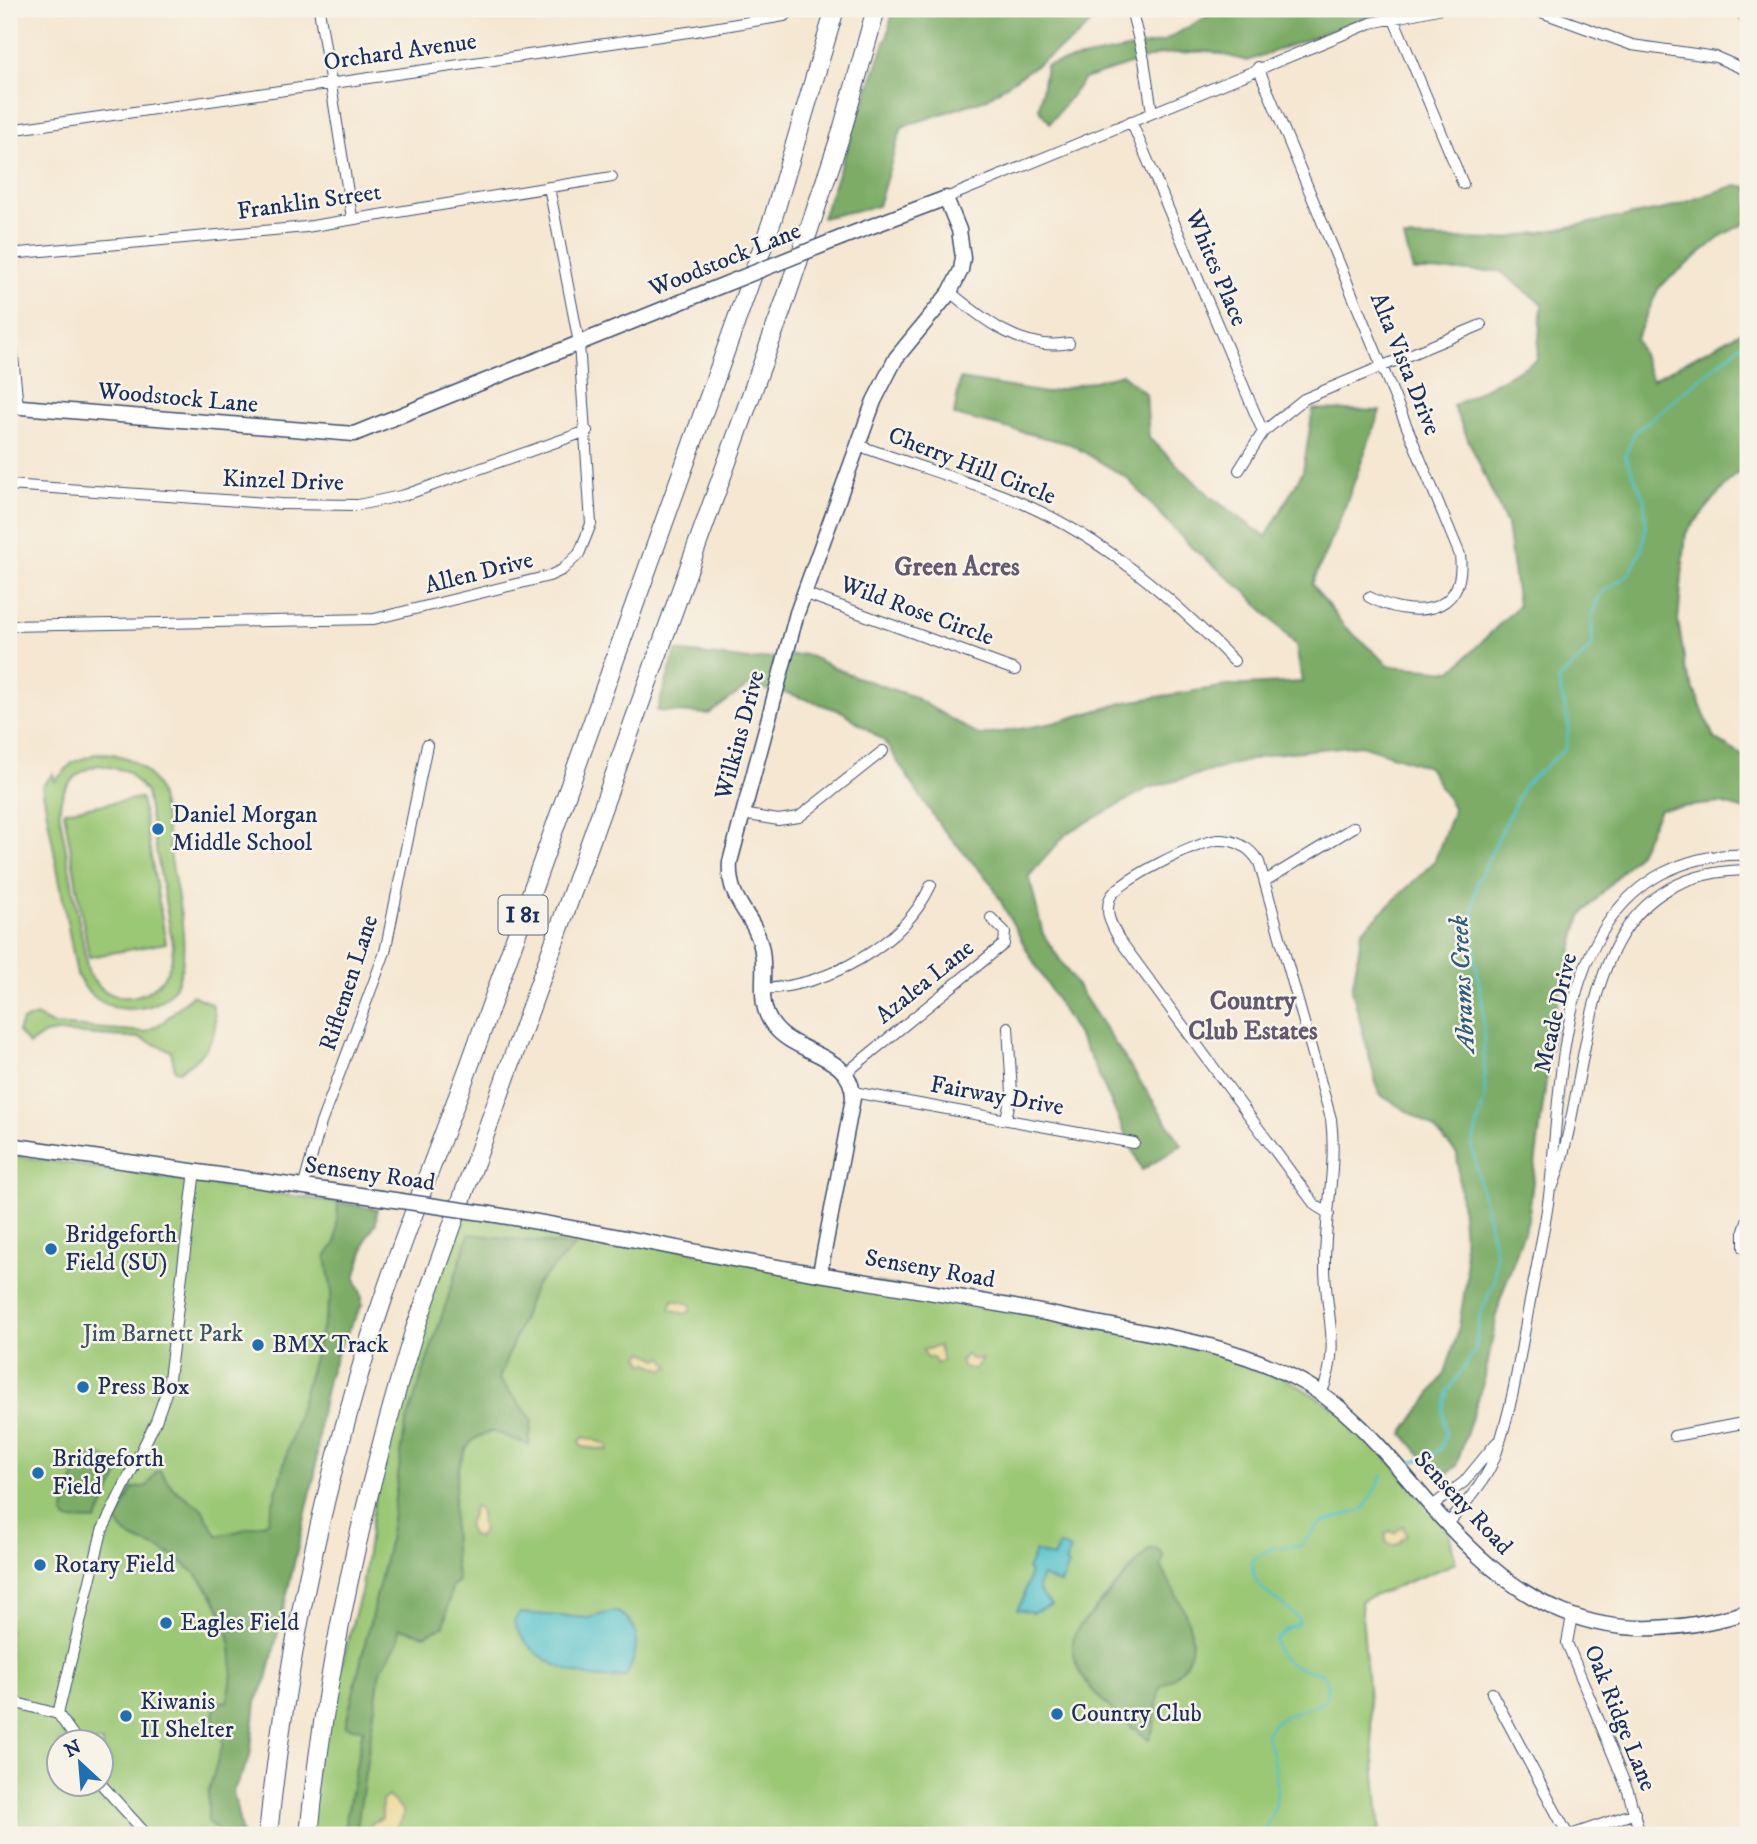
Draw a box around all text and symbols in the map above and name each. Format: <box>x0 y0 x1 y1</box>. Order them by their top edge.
street label: Orchard Avenue <box>322 26 478 78</box>
street label: Franklin Street <box>235 177 383 227</box>
street label: Whites Place <box>1178 204 1254 331</box>
street label: Woodstock Lane <box>644 216 805 304</box>
street label: Alta Vista Drive <box>1363 288 1447 440</box>
street label: Woodstock Lane <box>96 376 259 420</box>
street label: Cherry Hill Circle <box>884 420 1060 512</box>
street label: Kinzel Drive <box>222 464 344 498</box>
street label: Allen Drive <box>422 545 536 601</box>
district label: Green Acres <box>894 551 1020 584</box>
street label: Wild Rose Circle <box>835 569 998 653</box>
street label: Wilkins Drive <box>708 667 772 804</box>
place label: Daniel Morgan Middle School <box>172 800 318 858</box>
marker: Daniel Morgan Middle School <box>150 821 166 837</box>
road number: I 81 <box>498 896 548 934</box>
street label: Riflemen Lane <box>313 911 385 1055</box>
water label: Abrams Creek <box>1443 915 1483 1056</box>
street label: Azalea Lane <box>870 933 980 1031</box>
street label: Meade Drive <box>1528 950 1584 1076</box>
district label: Country Club Estates <box>1188 985 1318 1048</box>
street label: Fairway Drive <box>928 1070 1066 1122</box>
street label: Senseny Road <box>303 1150 437 1198</box>
place label: Bridgeforth Field (SU) <box>65 1220 178 1278</box>
marker: Bridgeforth Field (SU) <box>43 1241 59 1257</box>
street label: Senseny Road <box>863 1243 997 1295</box>
park label: Jim Barnett Park <box>81 1319 243 1349</box>
place label: BMX Track <box>272 1330 389 1360</box>
marker: BMX Track <box>250 1337 266 1353</box>
place label: Press Box <box>97 1372 190 1402</box>
marker: Press Box <box>75 1379 91 1395</box>
place label: Bridgeforth Field <box>52 1444 165 1502</box>
street label: Senseny Road <box>1407 1445 1519 1561</box>
marker: Bridgeforth Field <box>30 1465 46 1481</box>
place label: Rotary Field <box>54 1550 175 1580</box>
marker: Rotary Field <box>32 1557 48 1573</box>
place label: Eagles Field <box>180 1608 299 1638</box>
marker: Eagles Field <box>158 1615 174 1631</box>
street label: Oak Ridge Lane <box>1577 1641 1663 1796</box>
place label: Kiwanis II Shelter <box>140 1687 234 1745</box>
place label: Country Club <box>1071 1699 1202 1729</box>
marker: Country Club <box>1049 1706 1065 1722</box>
marker: Kiwanis II Shelter <box>118 1708 134 1724</box>
north arrow <box>46 1728 116 1798</box>
text: N <box>61 1735 86 1763</box>

